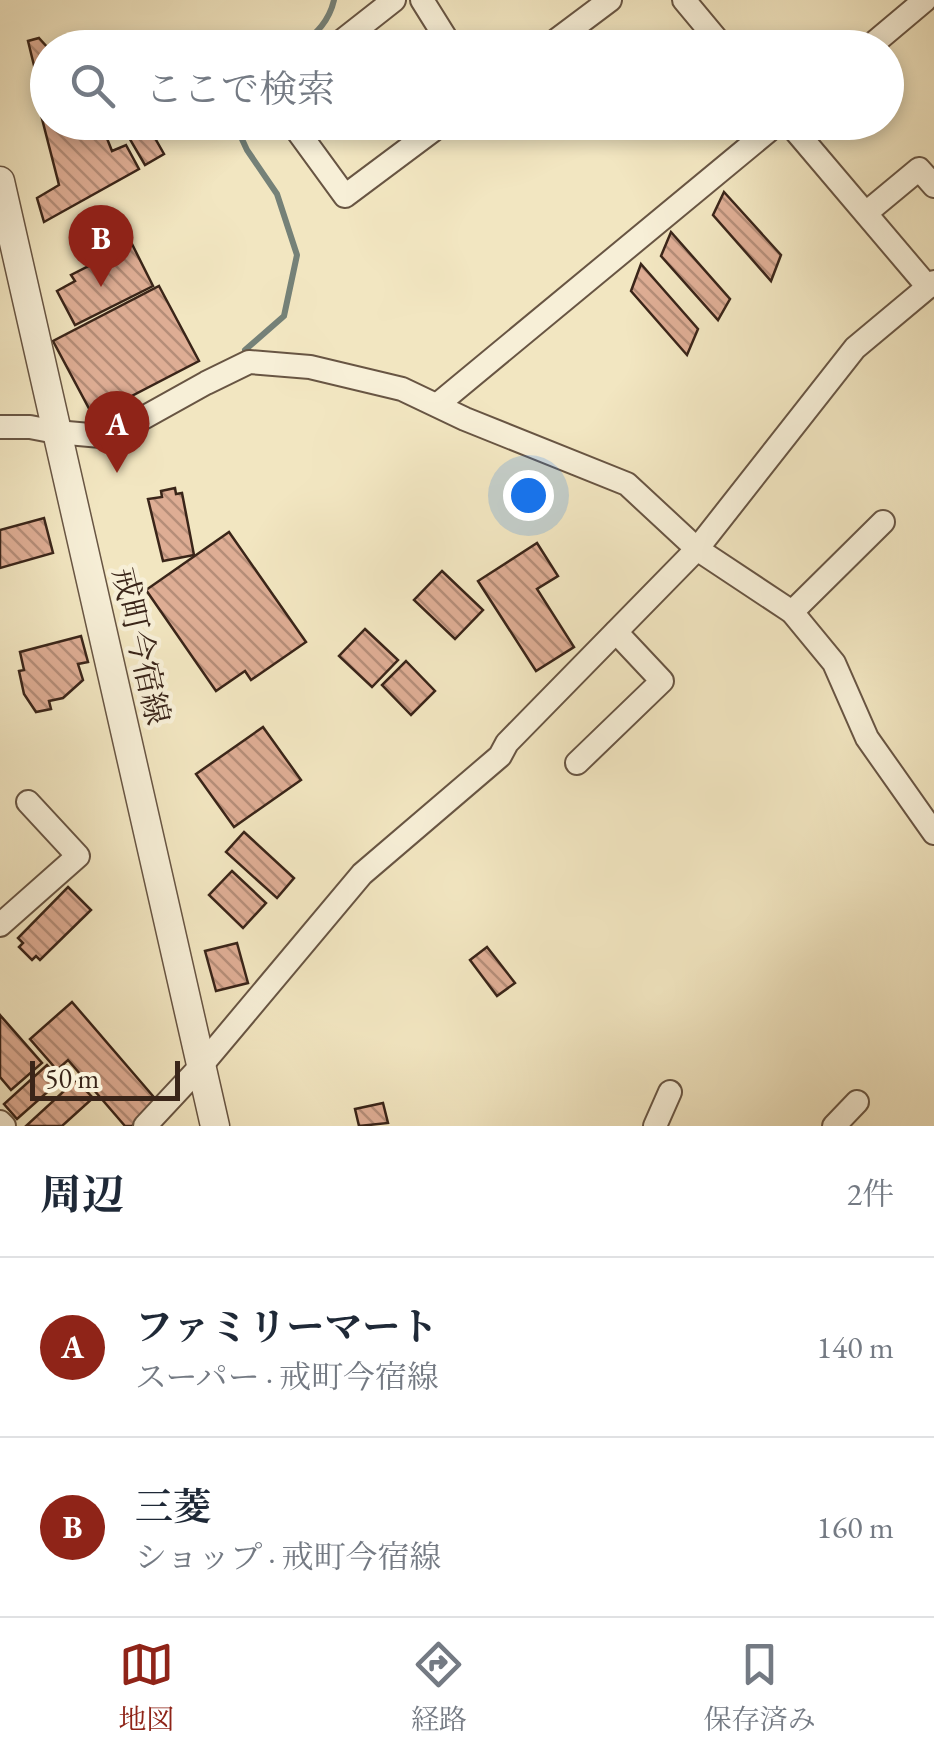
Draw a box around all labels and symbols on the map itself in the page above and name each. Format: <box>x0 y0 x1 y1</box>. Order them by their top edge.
pin: B <box>68 204 134 287</box>
pin: A <box>84 390 150 473</box>
your location <box>503 470 554 521</box>
street label: 戒町今宿線 <box>103 563 179 729</box>
scale bar <box>30 1056 180 1100</box>

